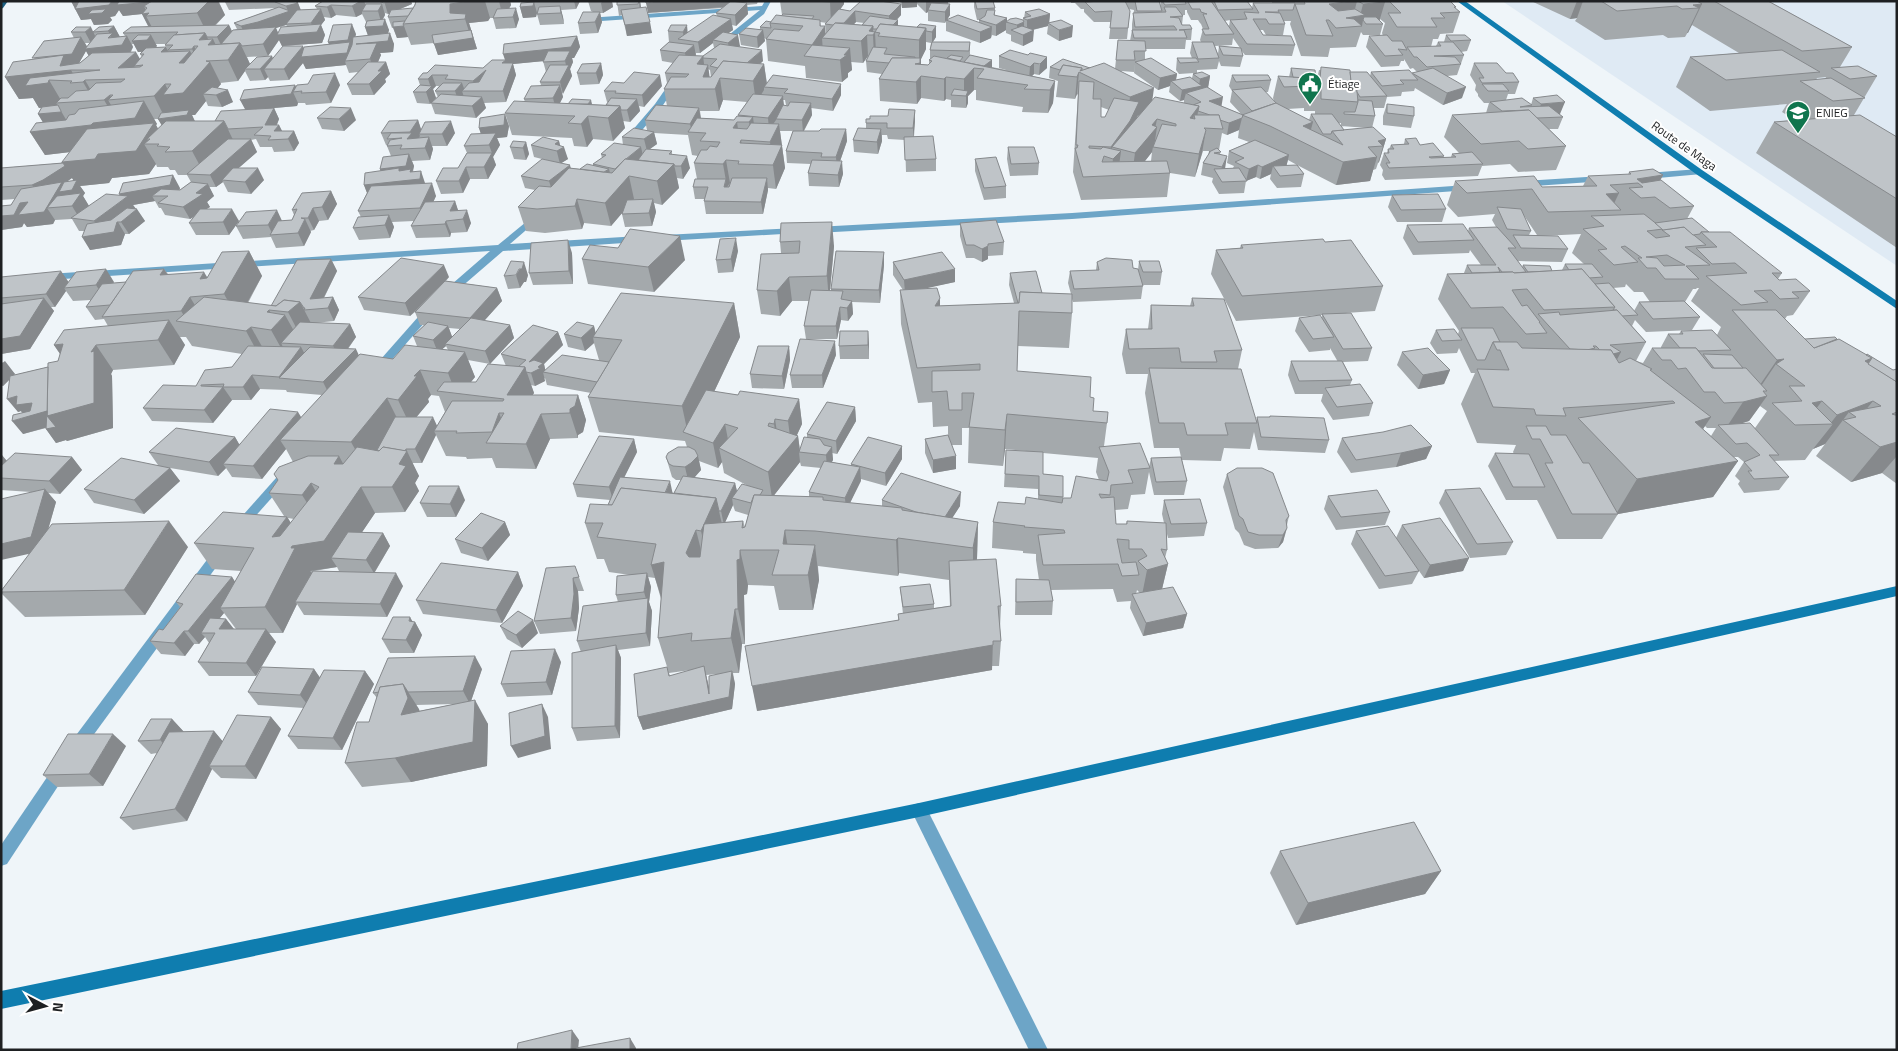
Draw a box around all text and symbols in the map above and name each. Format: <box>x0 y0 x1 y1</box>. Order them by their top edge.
public building icon: Étiage <box>1297 71 1323 105</box>
place label: Étiage <box>1328 74 1360 93</box>
school or university icon: ENIEG <box>1785 100 1811 134</box>
place label: ENIEG <box>1816 103 1848 122</box>
street label: Route de Maga <box>1648 116 1721 175</box>
north arrow <box>20 981 70 1031</box>
text: N <box>47 1001 69 1013</box>

